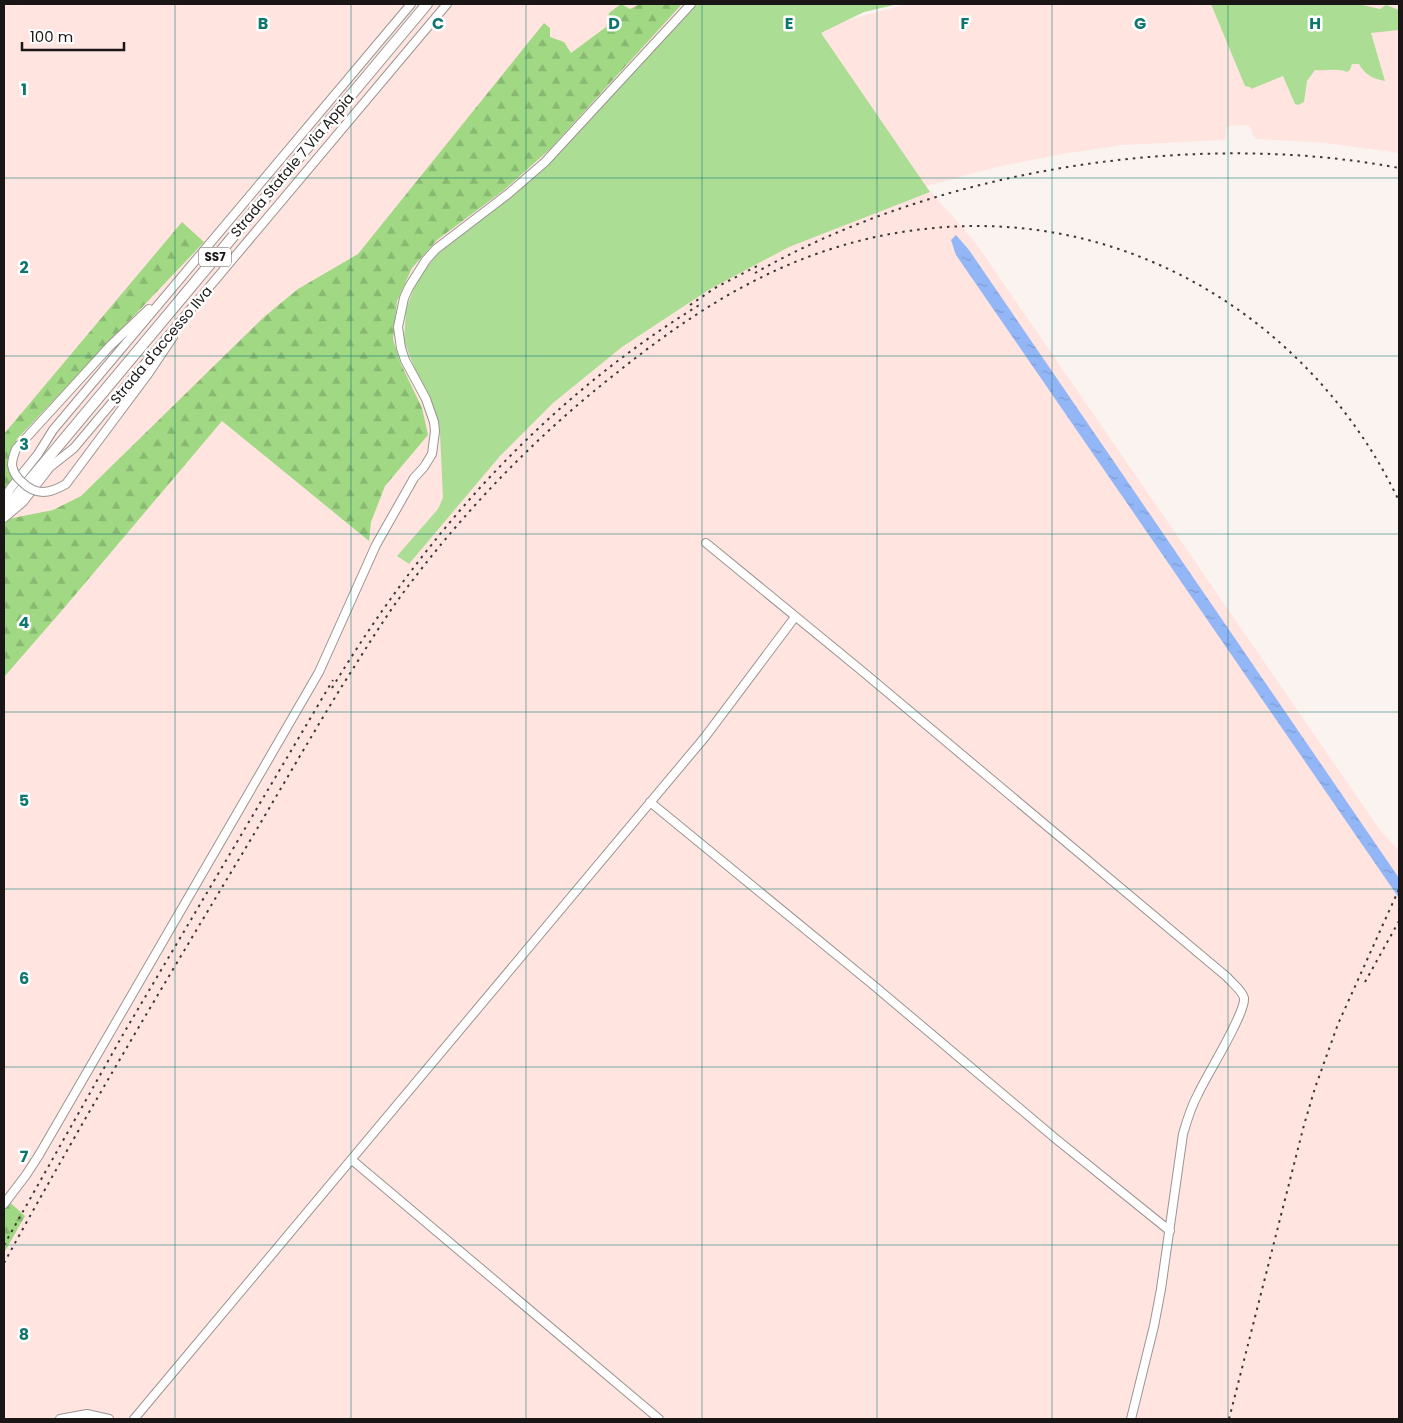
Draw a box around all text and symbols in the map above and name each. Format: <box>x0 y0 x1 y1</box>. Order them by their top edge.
text: B <box>258 12 268 35</box>
text: C <box>432 12 444 35</box>
text: D <box>608 12 620 35</box>
text: E <box>785 12 793 35</box>
text: F <box>961 12 970 35</box>
text: G <box>1134 12 1146 35</box>
text: H <box>1309 12 1321 35</box>
scale bar <box>22 20 125 52</box>
text: 100 m <box>30 26 73 47</box>
text: 1 <box>21 78 27 101</box>
street label: Strada Statale 7 Via Appia <box>226 89 358 241</box>
road number: SS7 <box>199 248 231 266</box>
text: 2 <box>19 256 29 279</box>
street label: Strada d'accesso Ilva <box>105 281 217 409</box>
text: 3 <box>19 433 29 456</box>
text: 4 <box>19 611 30 634</box>
text: 5 <box>19 789 29 812</box>
text: 6 <box>19 967 29 990</box>
text: 7 <box>20 1145 29 1168</box>
text: 8 <box>19 1323 29 1346</box>

